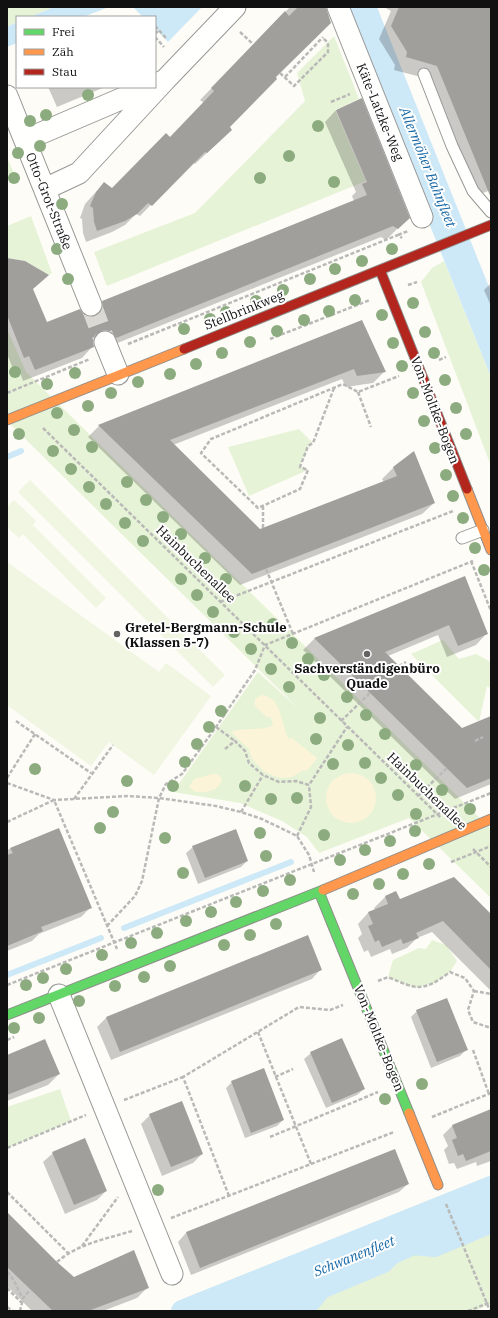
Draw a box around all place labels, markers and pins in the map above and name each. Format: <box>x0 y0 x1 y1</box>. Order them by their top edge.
place label: Gretel-Bergmann-Schule (Klassen 5-7) <box>125 619 287 651</box>
marker: Gretel-Bergmann-Schule (Klassen 5-7) <box>112 629 122 639</box>
marker: Sachverständigenbüro Quade <box>362 649 372 659</box>
place label: Sachverständigenbüro Quade <box>294 660 440 692</box>

